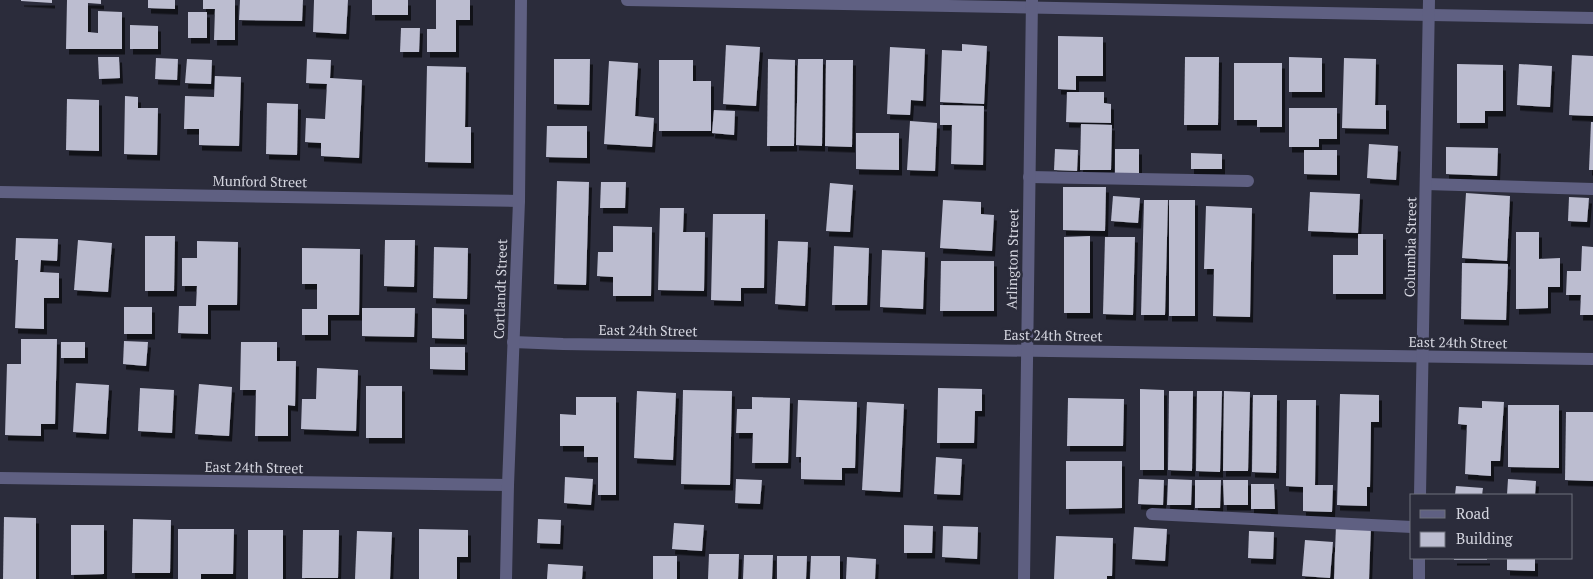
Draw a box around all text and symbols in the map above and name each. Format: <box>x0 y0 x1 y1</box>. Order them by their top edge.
street label: Munford Street <box>213 171 308 191</box>
street label: Columbia Street <box>1400 196 1420 297</box>
street label: Arlington Street <box>1002 208 1022 310</box>
street label: Cortlandt Street <box>489 238 511 339</box>
street label: East 24th Street <box>598 320 698 340</box>
street label: East 24th Street <box>1003 325 1103 345</box>
street label: East 24th Street <box>1408 332 1508 352</box>
street label: East 24th Street <box>204 457 304 477</box>
legend <box>1410 494 1573 559</box>
text: Road <box>1456 503 1489 523</box>
text: Building <box>1456 528 1514 548</box>

